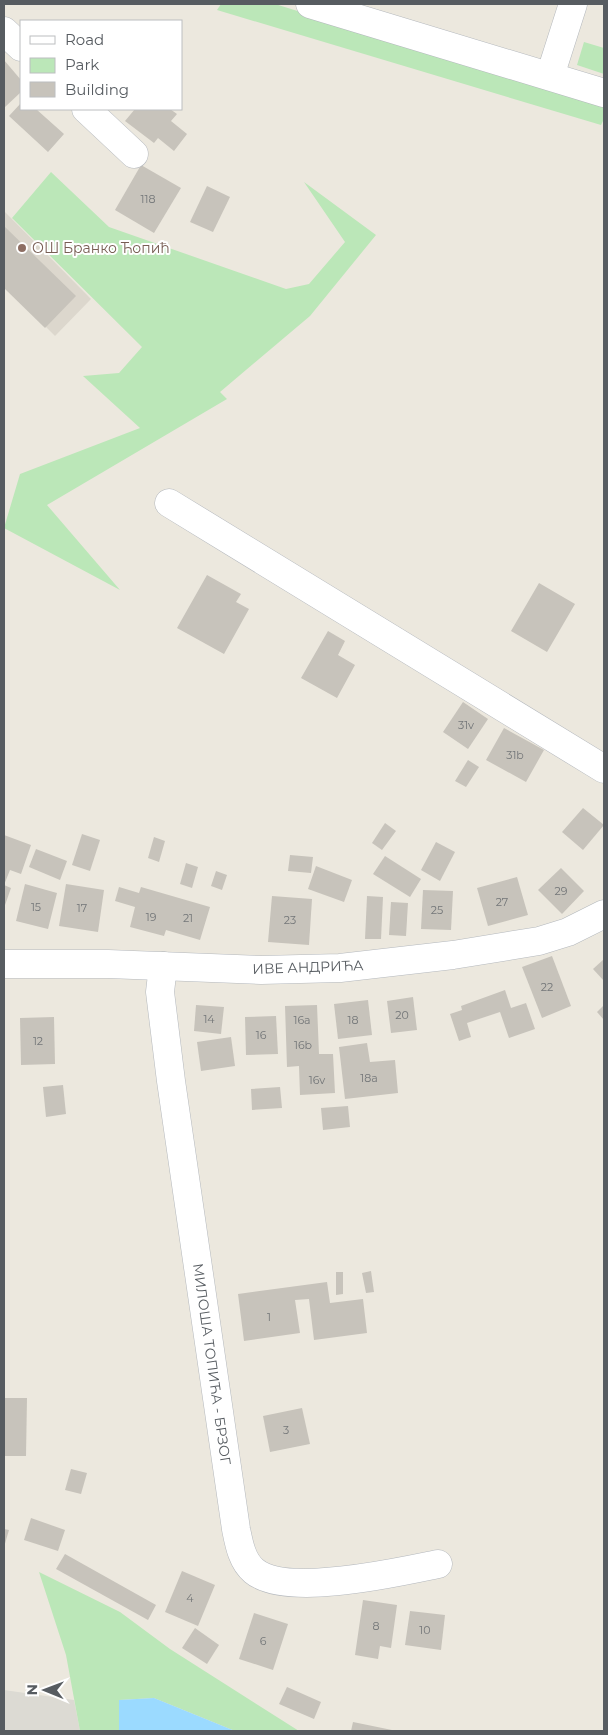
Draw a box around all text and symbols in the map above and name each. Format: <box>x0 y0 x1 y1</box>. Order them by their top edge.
legend <box>20 20 182 110</box>
text: Road <box>65 30 104 49</box>
text: Park <box>65 55 99 74</box>
text: Building <box>65 80 129 99</box>
house number: 118 <box>141 192 155 206</box>
place label: ОШ Бранко Ћопић <box>32 239 170 257</box>
marker: ОШ Бранко Ћопић <box>16 242 28 254</box>
house number: 31v <box>458 718 474 732</box>
house number: 31b <box>506 748 524 762</box>
house number: 29 <box>555 884 568 898</box>
house number: 27 <box>496 895 508 909</box>
house number: 15 <box>31 900 41 914</box>
house number: 17 <box>77 901 87 915</box>
house number: 25 <box>431 903 443 917</box>
house number: 19 <box>146 910 157 924</box>
house number: 21 <box>183 911 193 925</box>
house number: 23 <box>284 913 296 927</box>
street label: ИВЕ АНДРИЋА <box>252 956 364 978</box>
house number: 22 <box>541 980 553 994</box>
house number: 20 <box>395 1008 409 1022</box>
house number: 14 <box>203 1012 215 1026</box>
house number: 16a <box>293 1013 311 1027</box>
house number: 18 <box>348 1013 359 1027</box>
house number: 16 <box>256 1028 267 1042</box>
house number: 12 <box>33 1034 43 1048</box>
house number: 16b <box>294 1038 312 1052</box>
house number: 18a <box>360 1071 378 1085</box>
house number: 16v <box>309 1073 325 1087</box>
street label: МИЛОША ТОПИЋА - БРЗОГ <box>189 1262 235 1466</box>
house number: 1 <box>267 1310 271 1324</box>
house number: 3 <box>283 1423 289 1437</box>
house number: 4 <box>186 1591 194 1605</box>
house number: 8 <box>372 1619 380 1633</box>
house number: 10 <box>419 1623 431 1637</box>
house number: 6 <box>260 1634 267 1648</box>
north arrow <box>20 1665 70 1715</box>
text: N <box>23 1684 41 1696</box>

